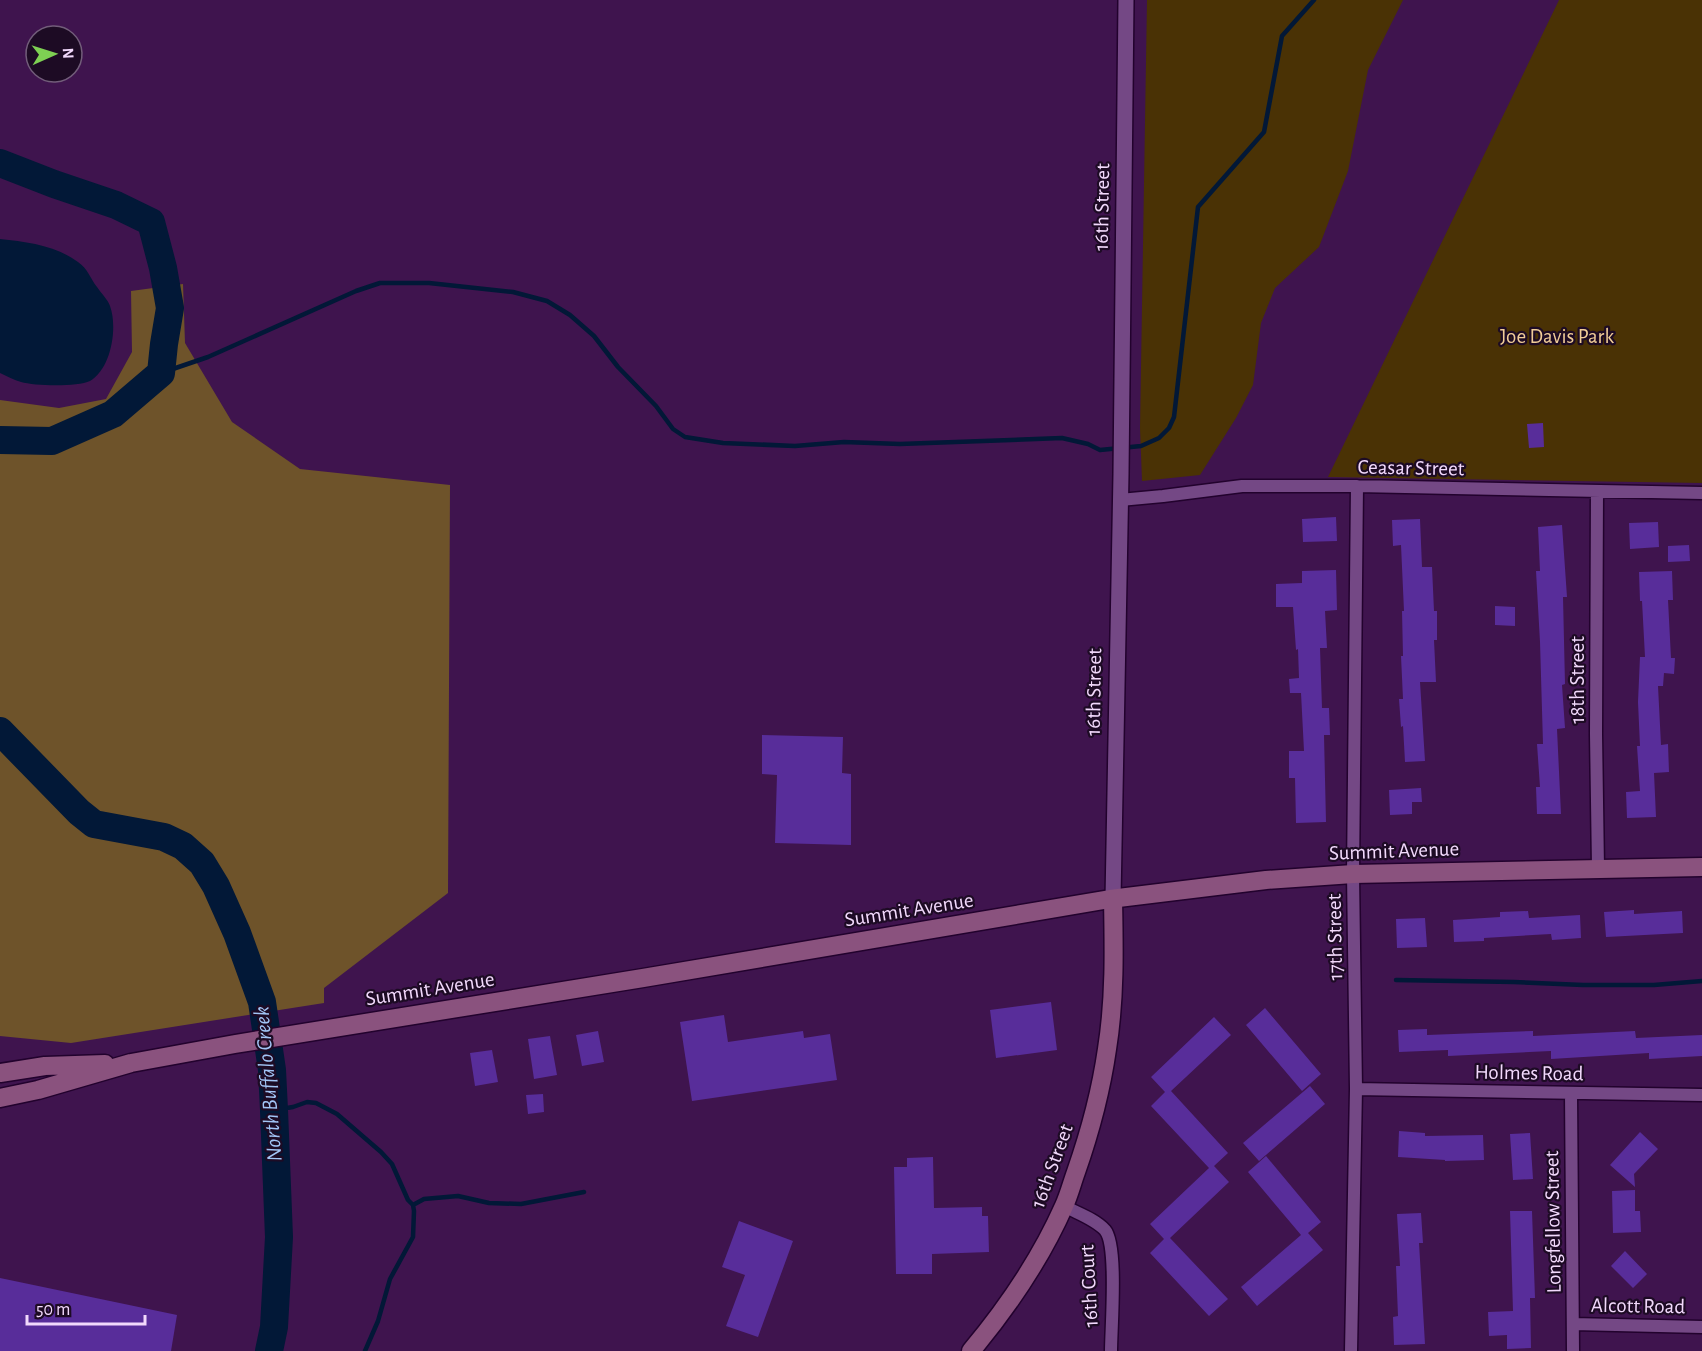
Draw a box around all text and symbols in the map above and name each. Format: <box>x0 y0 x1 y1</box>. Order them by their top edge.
north arrow <box>24 24 84 84</box>
text: N <box>60 47 76 59</box>
street label: 16th Street <box>1091 163 1113 251</box>
park label: Joe Davis Park <box>1500 326 1614 347</box>
street label: Ceasar Street <box>1357 457 1465 479</box>
street label: 18th Street <box>1567 636 1588 724</box>
street label: 16th Street <box>1083 648 1105 736</box>
street label: Summit Avenue <box>1329 838 1459 864</box>
street label: Summit Avenue <box>843 889 975 931</box>
street label: 17th Street <box>1324 893 1346 980</box>
street label: Summit Avenue <box>364 968 496 1010</box>
water label: North Buffalo Creek <box>250 1005 286 1163</box>
street label: Holmes Road <box>1474 1062 1584 1084</box>
street label: 16th Street <box>1027 1121 1077 1211</box>
street label: Longfellow Street <box>1541 1150 1565 1294</box>
street label: 16th Court <box>1076 1244 1102 1328</box>
scale bar <box>27 1288 146 1326</box>
street label: Alcott Road <box>1591 1295 1685 1317</box>
text: 50 m <box>36 1301 70 1319</box>

